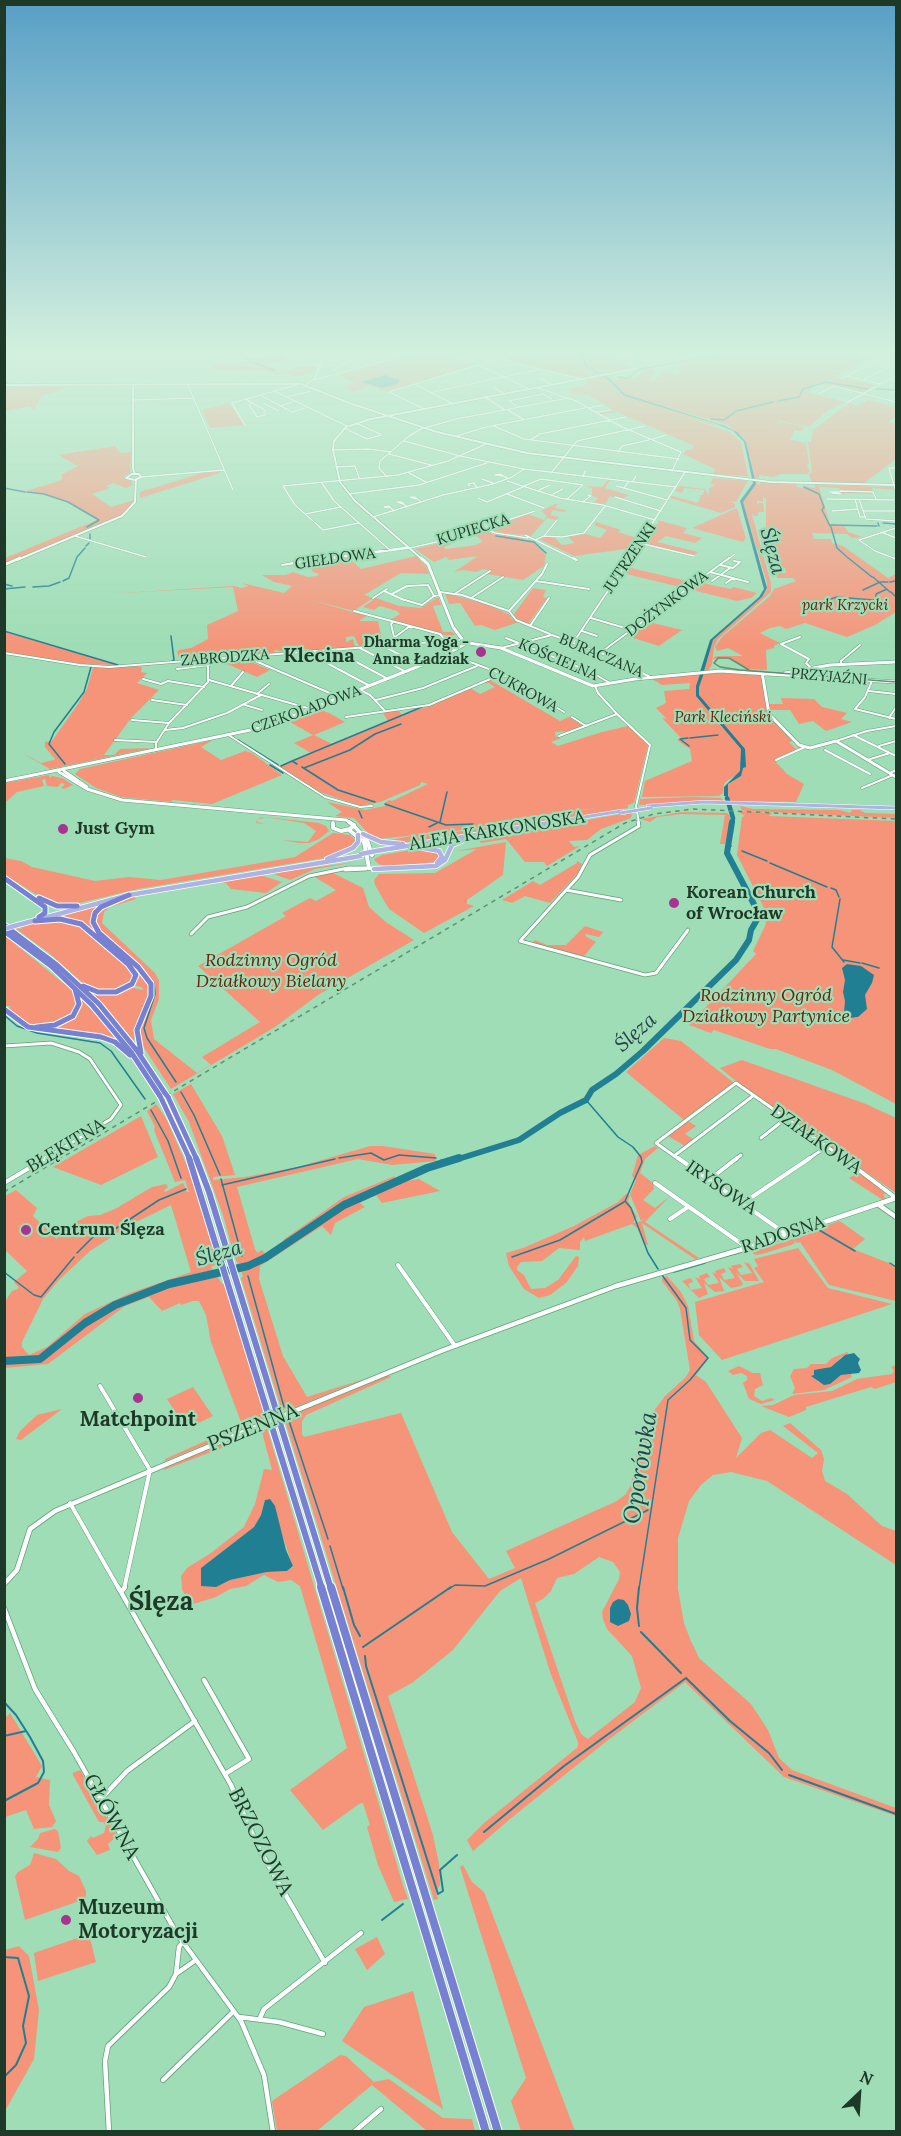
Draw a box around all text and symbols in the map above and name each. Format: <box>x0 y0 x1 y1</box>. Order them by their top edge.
street label: KUPIECKA <box>435 510 511 550</box>
street label: JUTRZENKI <box>600 519 660 597</box>
water label: Ślęza <box>754 525 790 577</box>
street label: GIEŁDOWA <box>294 544 376 574</box>
street label: DOŻYNKOWA <box>622 567 712 641</box>
park label: park Krzycki <box>802 597 888 615</box>
street label: BURACZANA <box>556 630 646 682</box>
place label: Dharma Yoga - Anna Ładziak <box>363 634 469 669</box>
street label: KOŚCIELNA <box>516 635 600 685</box>
district label: Klecina <box>283 644 355 668</box>
marker: Dharma Yoga - Anna Ładziak <box>474 645 488 659</box>
street label: ZABRODZKA <box>180 646 270 670</box>
street label: CUKROWA <box>485 664 561 716</box>
street label: PRZYJAŹNI <box>790 665 868 689</box>
street label: CZEKOLADOWA <box>249 682 363 738</box>
park label: Park Kleciński <box>674 709 772 727</box>
street label: ALEJA KARKONOSKA <box>408 806 586 856</box>
place label: Just Gym <box>75 818 155 840</box>
marker: Just Gym <box>56 822 70 836</box>
place label: Korean Church of Wrocław <box>686 882 816 924</box>
marker: Korean Church of Wrocław <box>667 896 681 910</box>
park label: Rodzinny Ogród Działkowy Bielany <box>196 950 346 992</box>
park label: Rodzinny Ogród Działkowy Partynice <box>682 985 850 1028</box>
water label: Ślęza <box>610 1009 662 1057</box>
street label: DZIAŁKOWA <box>766 1101 866 1179</box>
street label: BŁĘKITNA <box>23 1114 109 1178</box>
street label: IRYSOWA <box>681 1156 761 1220</box>
street label: RADOSNA <box>739 1211 827 1259</box>
place label: Centrum Ślęza <box>38 1219 165 1241</box>
marker: Centrum Ślęza <box>19 1223 33 1237</box>
water label: Ślęza <box>193 1236 245 1272</box>
marker: Matchpoint <box>131 1391 145 1405</box>
street label: PSZENNA <box>204 1398 302 1458</box>
place label: Matchpoint <box>80 1407 196 1433</box>
water label: Oporówka <box>618 1410 664 1526</box>
district label: Ślęza <box>129 1587 193 1619</box>
street label: GŁÓWNA <box>77 1770 145 1864</box>
street label: BRZOZOWA <box>222 1784 298 1900</box>
place label: Muzeum Motoryzacji <box>78 1895 198 1945</box>
marker: Muzeum Motoryzacji <box>59 1913 73 1927</box>
north arrow <box>829 2064 889 2124</box>
text: N <box>857 2066 876 2089</box>

